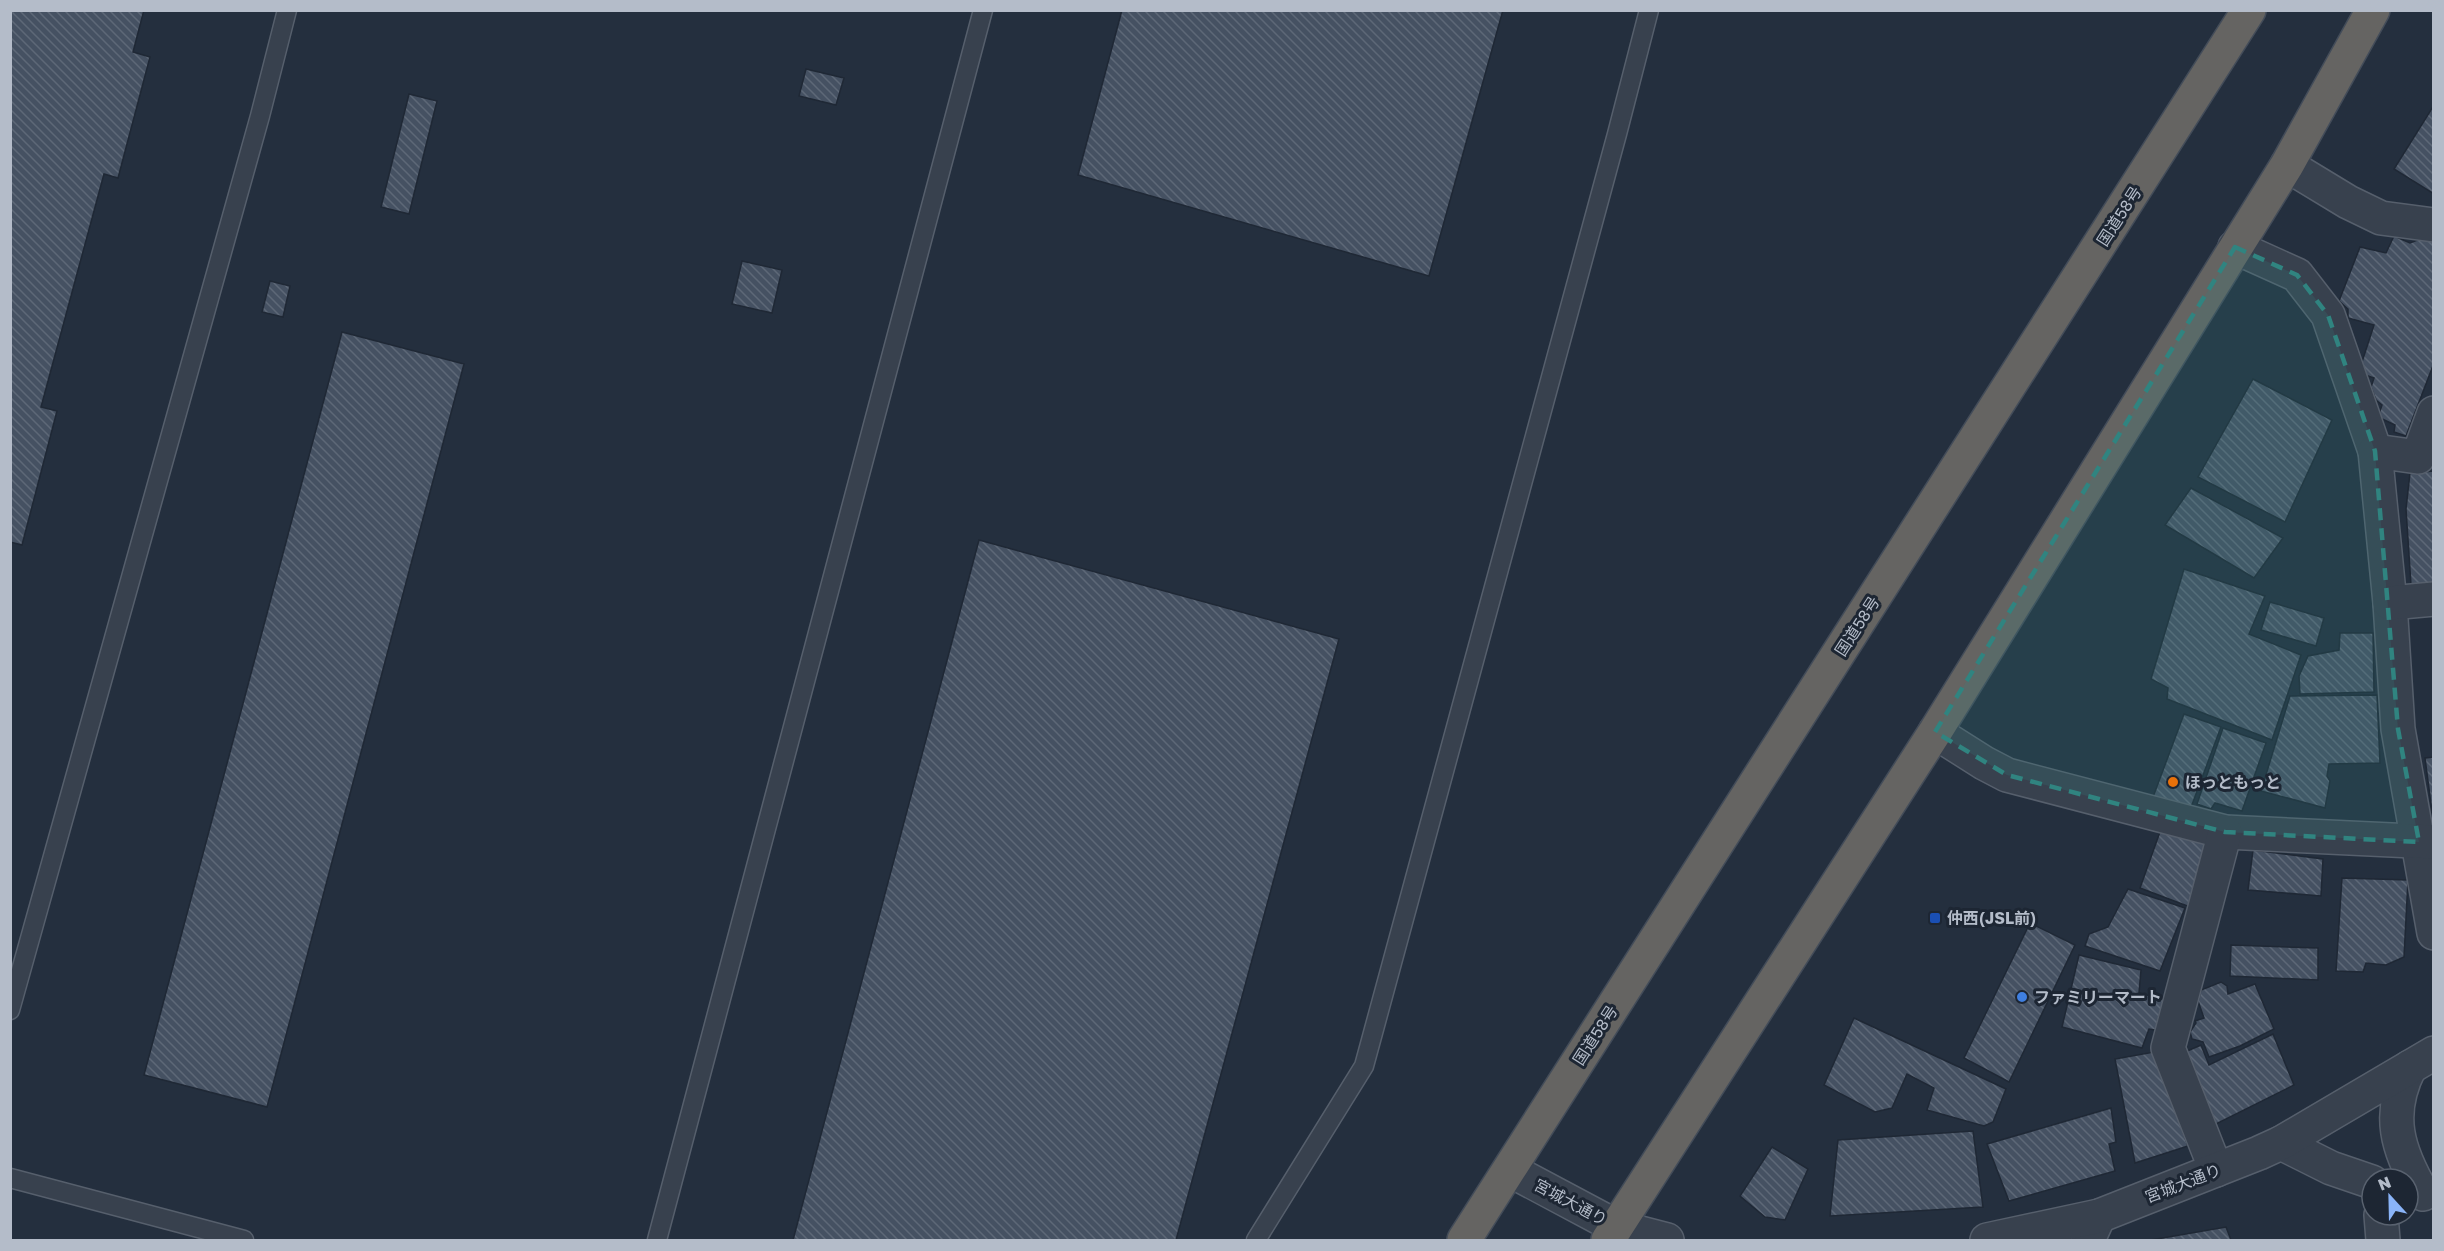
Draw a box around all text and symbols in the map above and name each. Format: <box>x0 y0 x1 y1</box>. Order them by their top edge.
street label: 国道58号 <box>2092 182 2146 250</box>
street label: 国道58号 <box>1830 592 1884 660</box>
place label: ほっともっと <box>2185 772 2281 792</box>
marker: ほっともっと <box>2166 775 2180 789</box>
place label: 仲西(JSL前) <box>1947 908 2036 928</box>
marker: 仲西(JSL前) <box>1928 911 1942 925</box>
place label: ファミリーマート <box>2034 987 2162 1007</box>
marker: ファミリーマート <box>2015 990 2029 1004</box>
street label: 国道58号 <box>1568 1001 1622 1069</box>
street label: 宮城大通り <box>2142 1159 2224 1207</box>
north arrow <box>2360 1167 2420 1227</box>
text: N <box>2375 1172 2394 1195</box>
street label: 宮城大通り <box>1531 1174 1611 1230</box>

